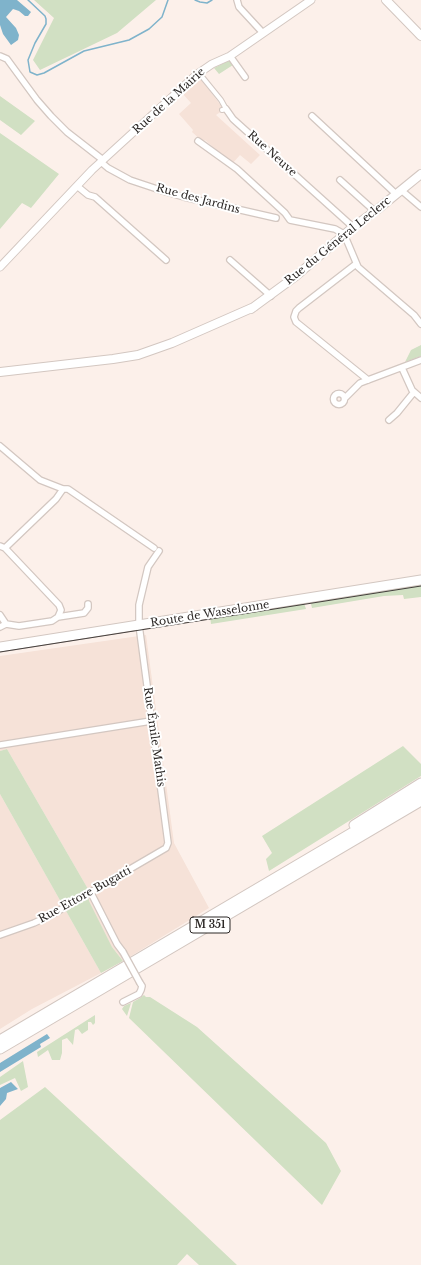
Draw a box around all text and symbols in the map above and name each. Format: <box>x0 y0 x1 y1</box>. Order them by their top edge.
street label: Rue de la Mairie <box>130 65 208 137</box>
street label: Rue Neuve <box>245 129 299 179</box>
street label: Rue des Jardins <box>155 181 241 217</box>
street label: Rue du Général Leclerc <box>282 194 394 288</box>
street label: Route de Wasselonne <box>150 598 270 630</box>
street label: Rue Émile Mathis <box>140 686 168 788</box>
street label: Rue Ettore Bugatti <box>36 864 134 926</box>
road number: M 351 <box>190 917 230 933</box>

